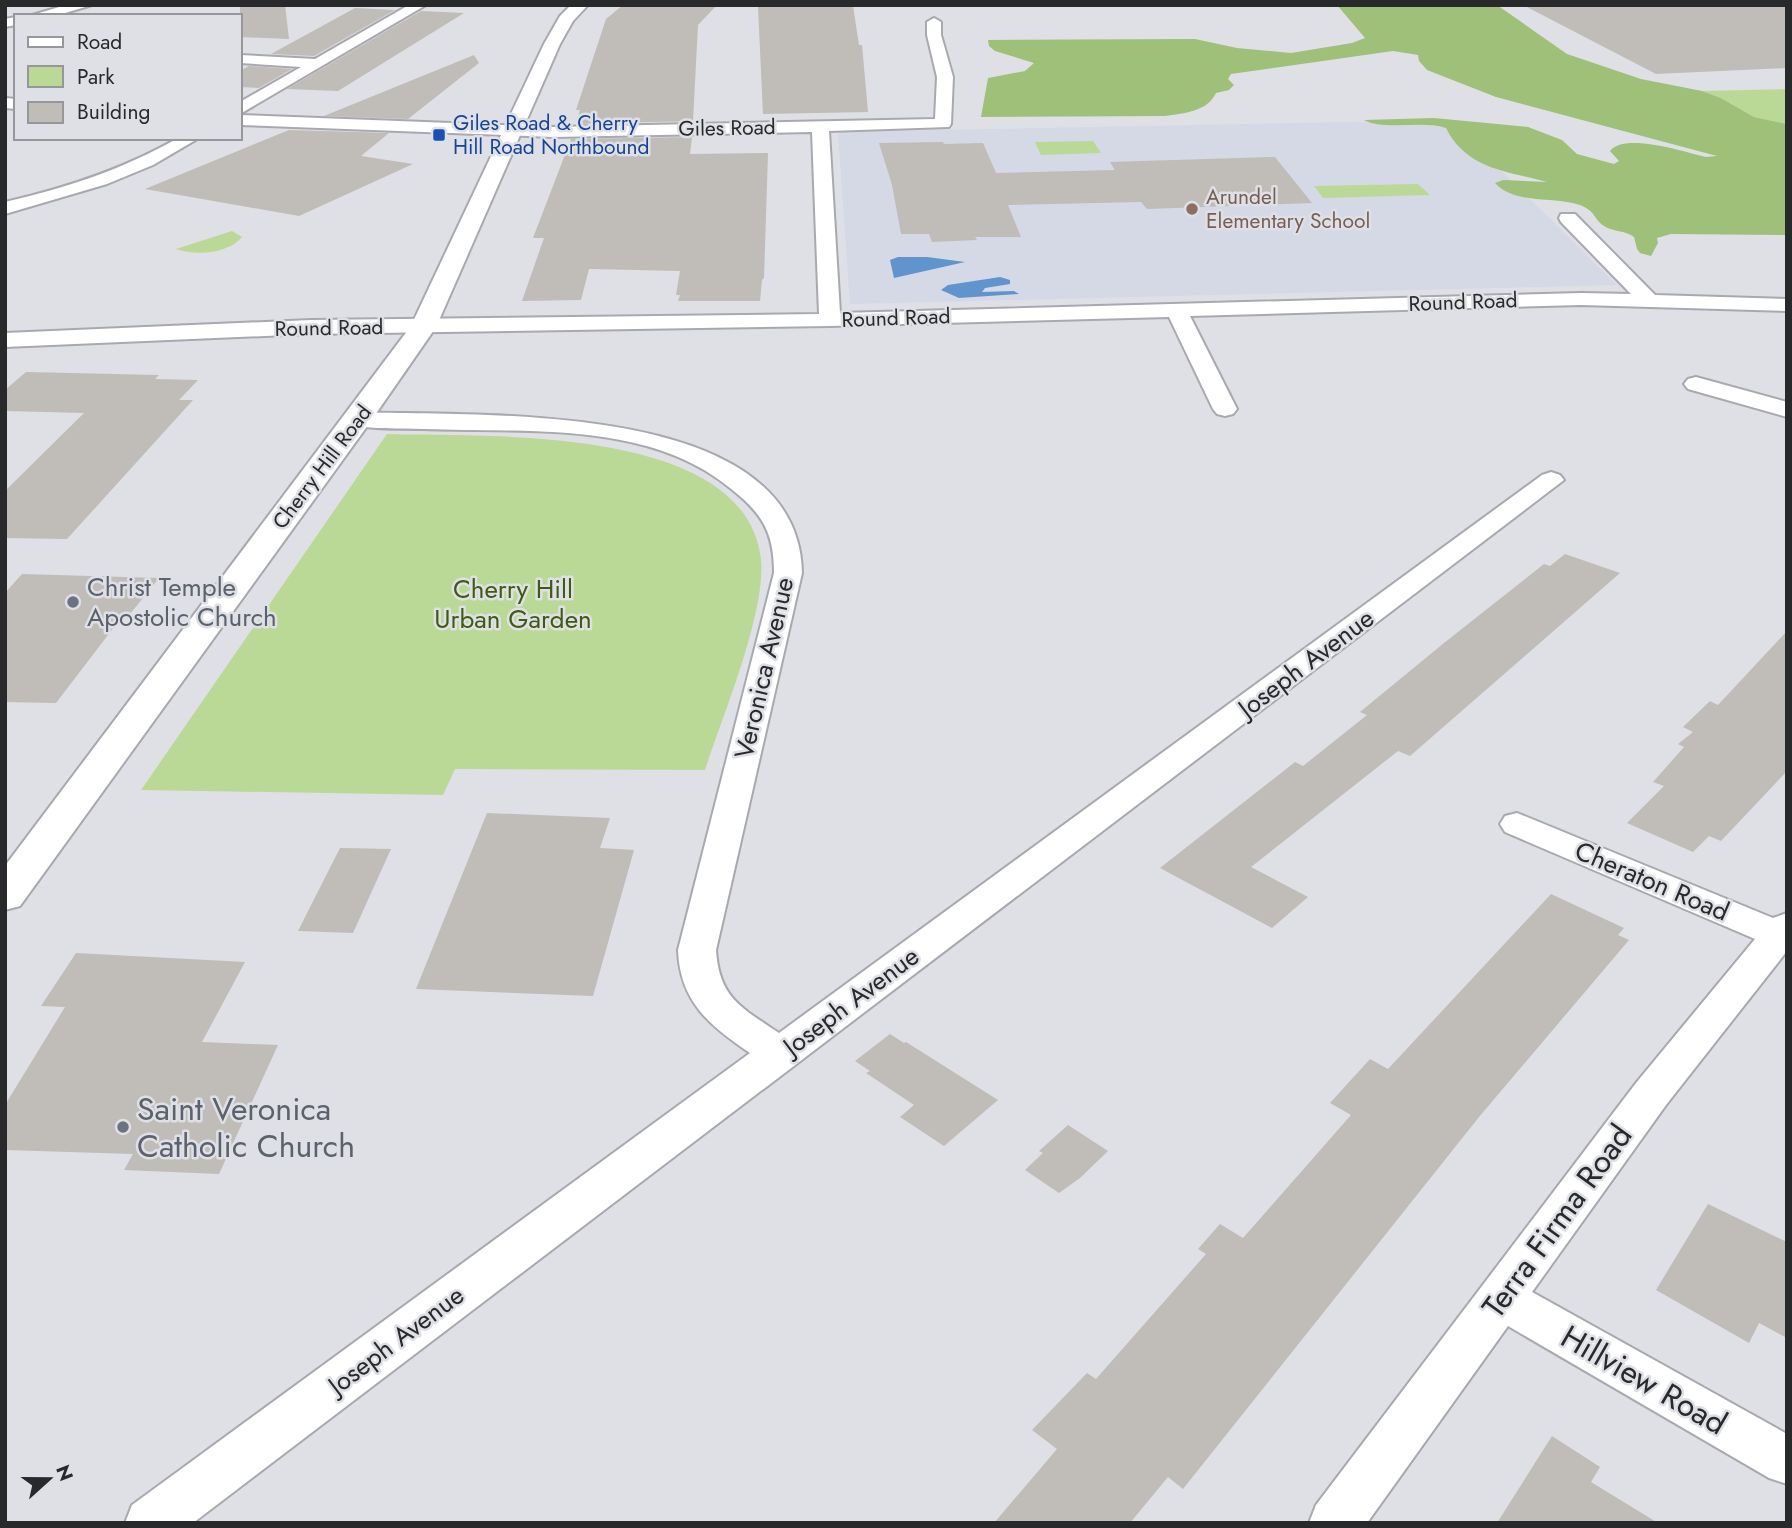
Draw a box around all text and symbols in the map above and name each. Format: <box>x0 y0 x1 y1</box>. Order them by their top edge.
legend <box>14 14 242 140</box>
text: Road <box>77 27 122 57</box>
text: Park <box>77 62 115 92</box>
text: Building <box>77 97 150 127</box>
place label: Giles Road & Cherry Hill Road Northbound <box>453 108 650 162</box>
street label: Giles Road <box>678 112 776 144</box>
marker: Giles Road & Cherry Hill Road Northbound <box>431 127 447 143</box>
place label: Arundel Elementary School <box>1206 182 1370 236</box>
marker: Arundel Elementary School <box>1184 201 1200 217</box>
street label: Round Road <box>1408 285 1518 319</box>
street label: Round Road <box>841 301 951 335</box>
street label: Round Road <box>274 312 384 344</box>
street label: Cherry Hill Road <box>265 399 379 535</box>
place label: Christ Temple Apostolic Church <box>87 568 277 636</box>
park label: Cherry Hill Urban Garden <box>434 570 592 638</box>
street label: Veronica Avenue <box>725 573 803 763</box>
marker: Christ Temple Apostolic Church <box>65 594 81 610</box>
street label: Joseph Avenue <box>1228 599 1382 729</box>
street label: Cheraton Road <box>1569 831 1735 931</box>
street label: Joseph Avenue <box>773 937 927 1067</box>
place label: Saint Veronica Catholic Church <box>137 1086 355 1169</box>
street label: Terra Firma Road <box>1471 1115 1643 1327</box>
marker: Saint Veronica Catholic Church <box>115 1119 131 1135</box>
street label: Joseph Avenue <box>318 1276 472 1406</box>
street label: Hillview Road <box>1553 1314 1735 1446</box>
north arrow <box>14 1444 84 1514</box>
text: N <box>49 1461 80 1485</box>

